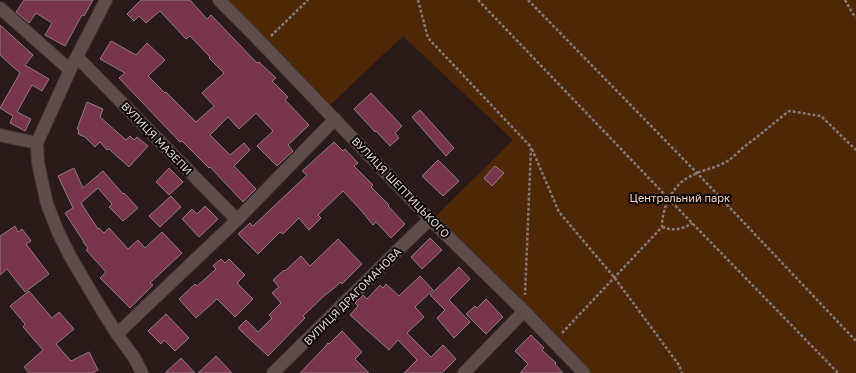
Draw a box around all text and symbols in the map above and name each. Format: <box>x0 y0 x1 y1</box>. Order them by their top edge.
street label: ВУЛИЦЯ МАЗЕПИ <box>119 99 195 177</box>
street label: ВУЛИЦЯ ШЕПТИЦЬКОГО <box>349 134 453 240</box>
park label: Центральний парк <box>630 191 731 204</box>
street label: ВУЛИЦЯ ДРАГОМАНОВА <box>301 244 404 347</box>

